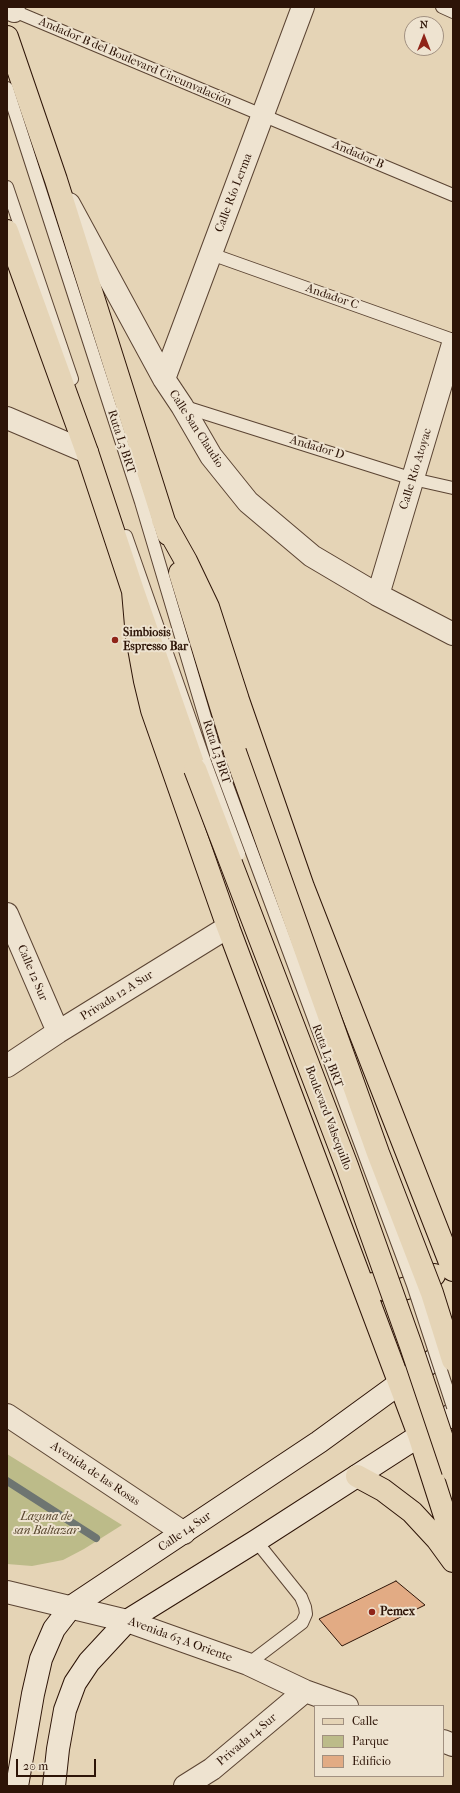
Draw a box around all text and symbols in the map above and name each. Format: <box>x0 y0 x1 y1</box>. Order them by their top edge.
street label: Andador B del Boulevard Circunvalación <box>36 15 234 109</box>
north arrow <box>404 16 444 56</box>
text: N <box>420 18 428 31</box>
street label: Andador B <box>330 138 386 172</box>
street label: Calle Río Lerma <box>212 152 256 234</box>
street label: Andador C <box>304 281 360 313</box>
street label: Calle San Claudio <box>166 387 226 471</box>
street label: Ruta L3 BRT <box>104 408 138 476</box>
street label: Calle Río Atoyac <box>397 427 435 511</box>
street label: Andador D <box>288 433 346 463</box>
place label: Simbiosis Espresso Bar <box>123 626 188 654</box>
marker: Simbiosis Espresso Bar <box>110 635 120 645</box>
street label: Ruta L3 BRT <box>199 718 233 786</box>
street label: Calle 12 Sur <box>14 943 50 1003</box>
street label: Privada 12 A Sur <box>78 968 156 1024</box>
street label: Ruta L3 BRT <box>308 1022 346 1090</box>
street label: Boulevard Valsequillo <box>301 1064 355 1172</box>
street label: Avenida de las Rosas <box>48 1439 142 1509</box>
street label: Calle 14 Sur <box>156 1509 214 1555</box>
park label: Laguna de san Baltazar <box>14 1510 78 1538</box>
place label: Pemex <box>380 1605 415 1619</box>
marker: Pemex <box>367 1607 377 1617</box>
street label: Avenida 63 A Oriente <box>126 1614 234 1666</box>
legend <box>314 1705 444 1777</box>
street label: Privada 14 Sur <box>214 1711 280 1769</box>
text: Calle <box>352 1714 378 1728</box>
text: Parque <box>352 1734 389 1748</box>
scale bar <box>18 1751 98 1777</box>
text: Edificio <box>352 1754 391 1768</box>
text: 20 m <box>23 1759 48 1773</box>

